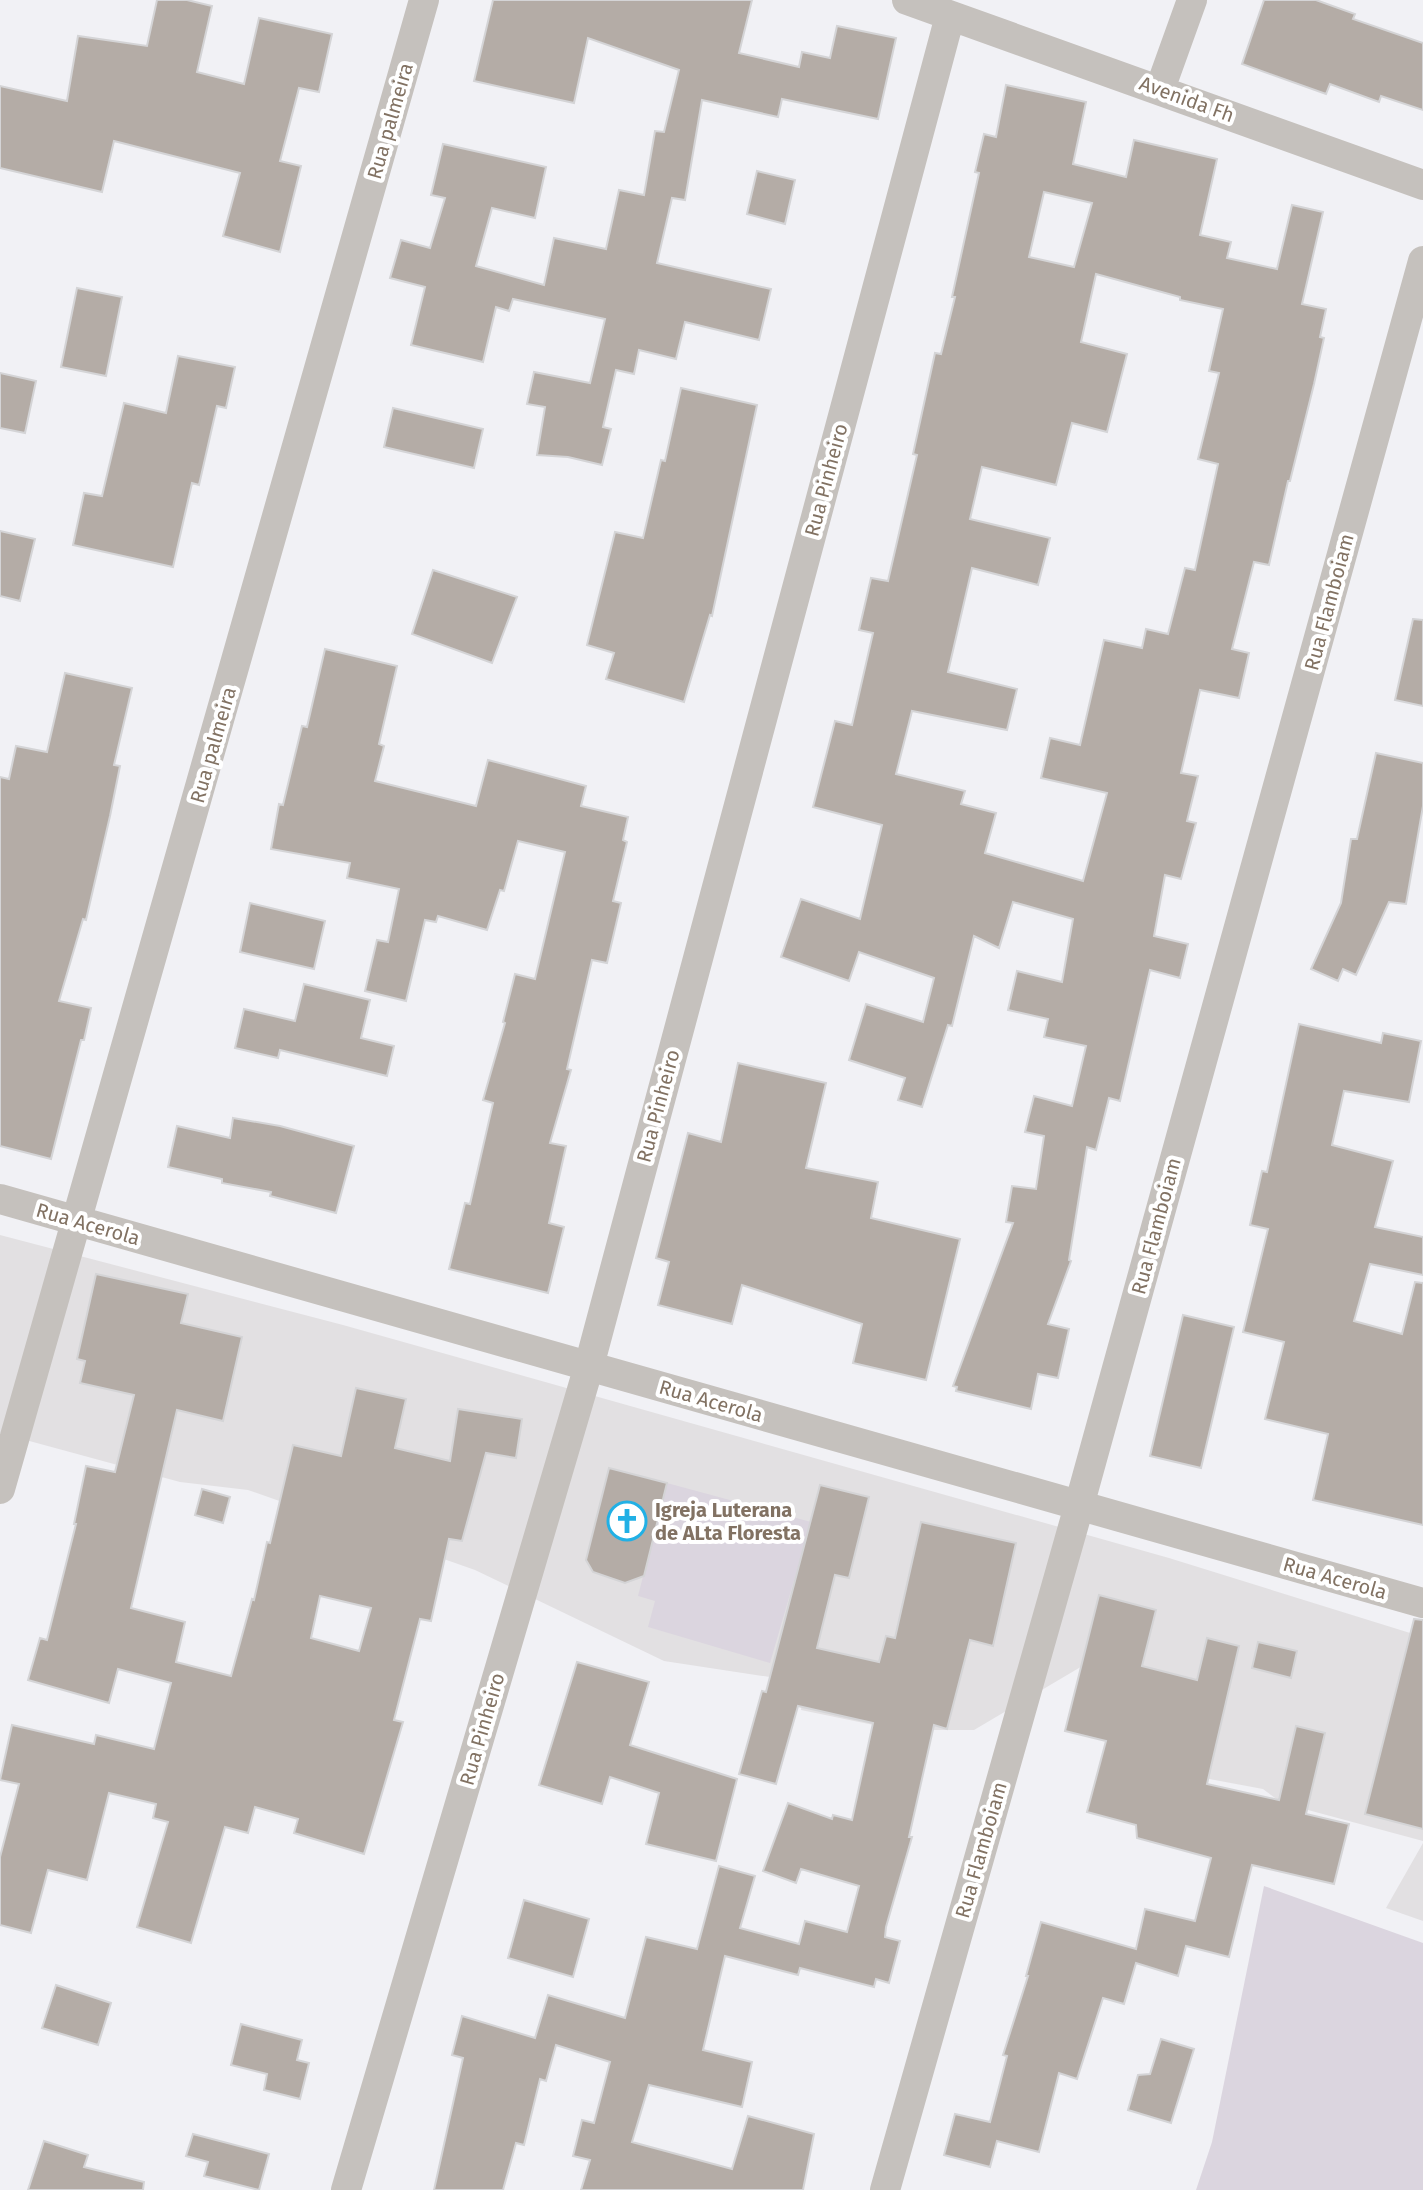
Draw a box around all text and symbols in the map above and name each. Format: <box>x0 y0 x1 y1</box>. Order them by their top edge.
street label: Rua palmeira <box>362 60 418 182</box>
street label: Avenida Fh <box>1136 71 1238 127</box>
street label: Rua Pinheiro <box>799 421 853 539</box>
street label: Rua Flamboiam <box>1299 531 1359 673</box>
street label: Rua palmeira <box>185 684 241 806</box>
street label: Rua Pinheiro <box>631 1047 685 1165</box>
street label: Rua Flamboiam <box>1126 1155 1186 1297</box>
street label: Rua Acerola <box>33 1198 143 1250</box>
street label: Rua Acerola <box>656 1375 766 1427</box>
place label: Igreja Luterana de ALta Floresta <box>655 1498 801 1545</box>
church icon: Igreja Luterana de ALta Floresta <box>606 1500 648 1542</box>
street label: Rua Acerola <box>1280 1552 1390 1604</box>
street label: Rua Pinheiro <box>454 1670 510 1788</box>
street label: Rua Flamboiam <box>950 1779 1012 1921</box>

